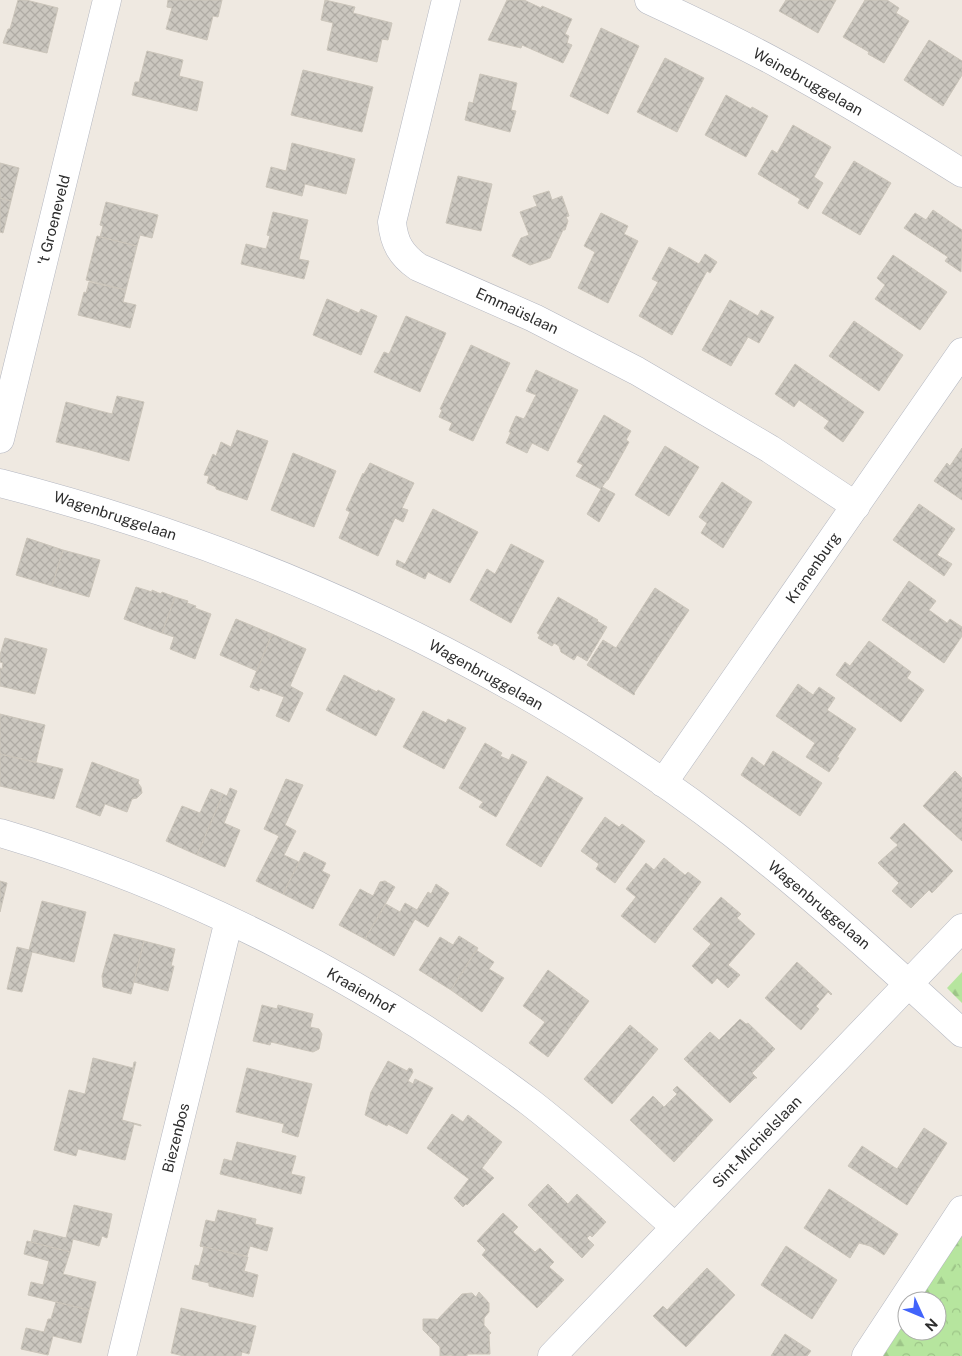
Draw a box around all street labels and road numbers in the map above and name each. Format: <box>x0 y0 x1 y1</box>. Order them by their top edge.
street label: Weinebruggelaan <box>750 44 866 119</box>
street label: 't Groeneveld <box>34 173 73 267</box>
street label: Emmaüslaan <box>473 284 561 337</box>
street label: Wagenbruggelaan <box>52 488 179 543</box>
street label: Kranenburg <box>782 529 843 606</box>
street label: Wagenbruggelaan <box>426 636 546 713</box>
street label: Wagenbruggelaan <box>765 857 874 952</box>
street label: Kraaienhof <box>324 964 398 1017</box>
street label: Sint-Michielslaan <box>709 1092 805 1191</box>
street label: Biezenbos <box>159 1101 192 1175</box>

